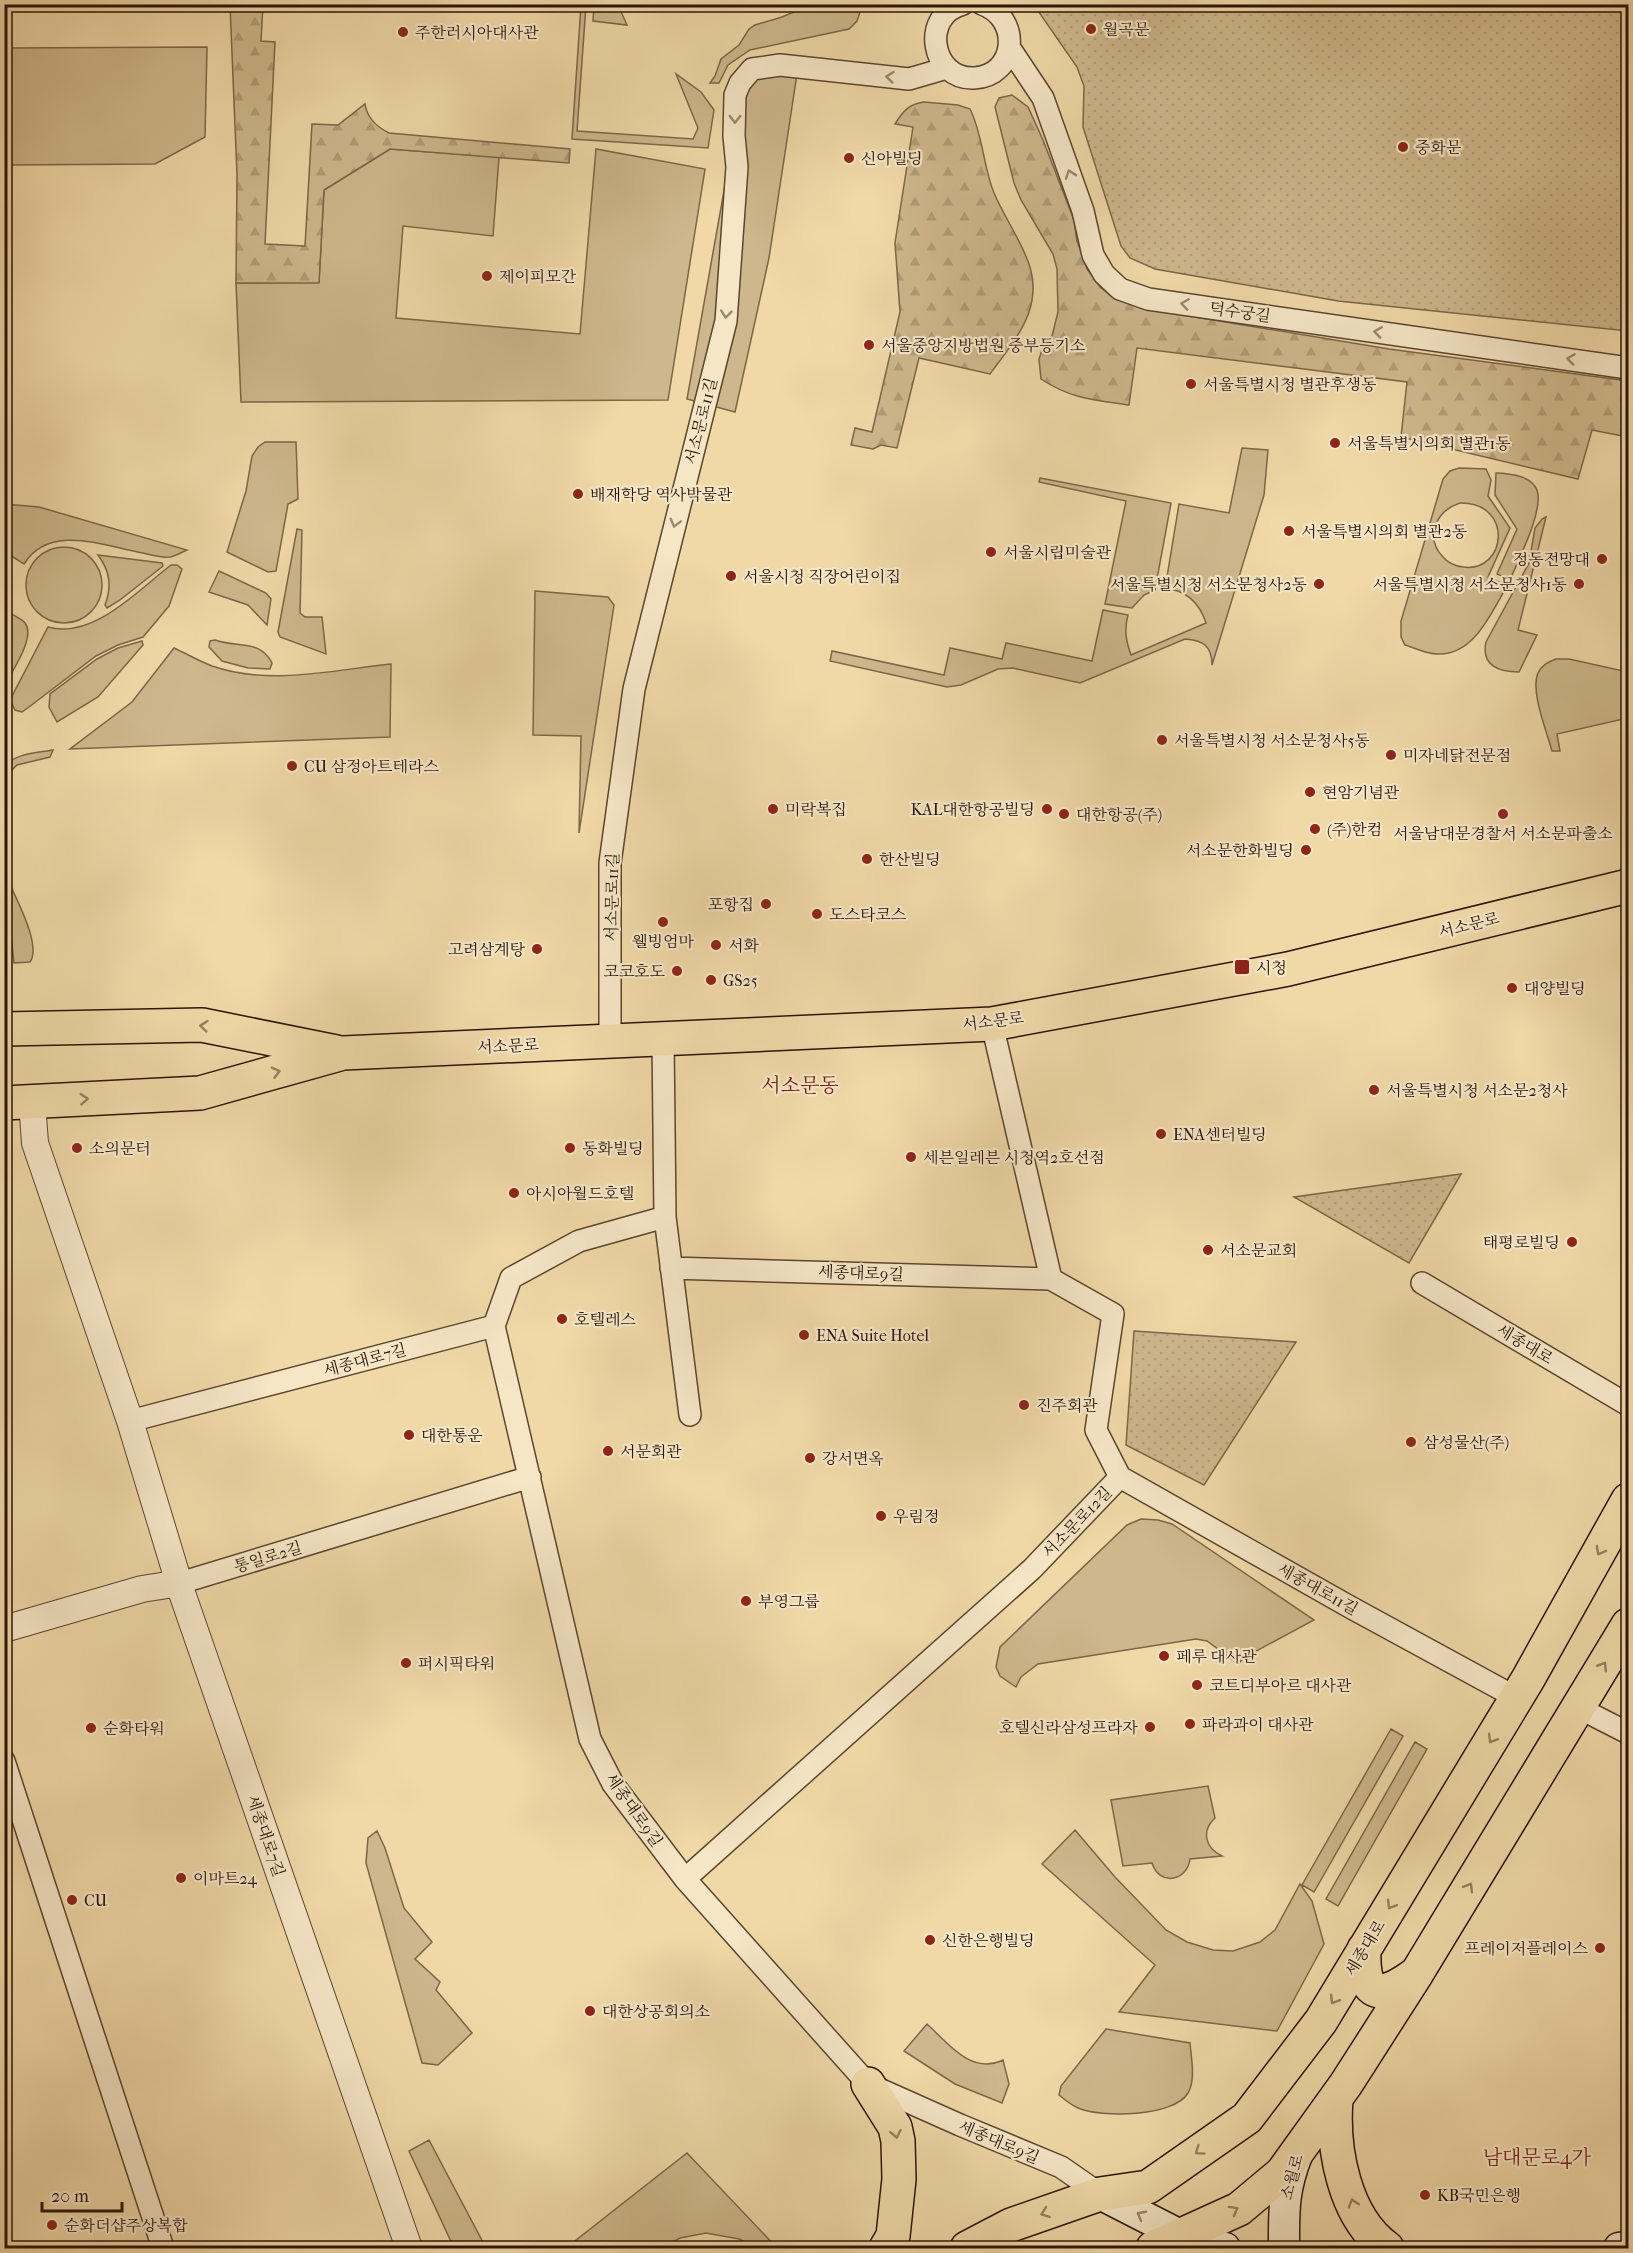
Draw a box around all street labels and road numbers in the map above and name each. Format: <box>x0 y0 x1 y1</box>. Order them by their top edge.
street label: 덕수궁길 <box>1208 298 1272 326</box>
street label: 서소문로11길 <box>681 376 721 466</box>
street label: 서소문로11길 <box>602 852 622 942</box>
street label: 서소문로 <box>1437 908 1502 942</box>
street label: 서소문로 <box>961 1008 1025 1034</box>
street label: 서소문로 <box>477 1035 540 1057</box>
street label: 세종대로9길 <box>818 1262 904 1284</box>
street label: 세종대로 <box>1494 1320 1557 1368</box>
street label: 세종대로7길 <box>321 1340 409 1380</box>
street label: 서소문로12길 <box>1038 1483 1116 1561</box>
street label: 통일로2길 <box>232 1538 304 1576</box>
street label: 세종대로11길 <box>1275 1559 1361 1619</box>
street label: 세종대로9길 <box>602 1769 666 1851</box>
street label: 세종대로7길 <box>243 1793 289 1879</box>
street label: 세종대로 <box>1341 1916 1389 1979</box>
street label: 세종대로9길 <box>956 2117 1042 2167</box>
street label: 소월로 <box>1277 2152 1307 2202</box>

